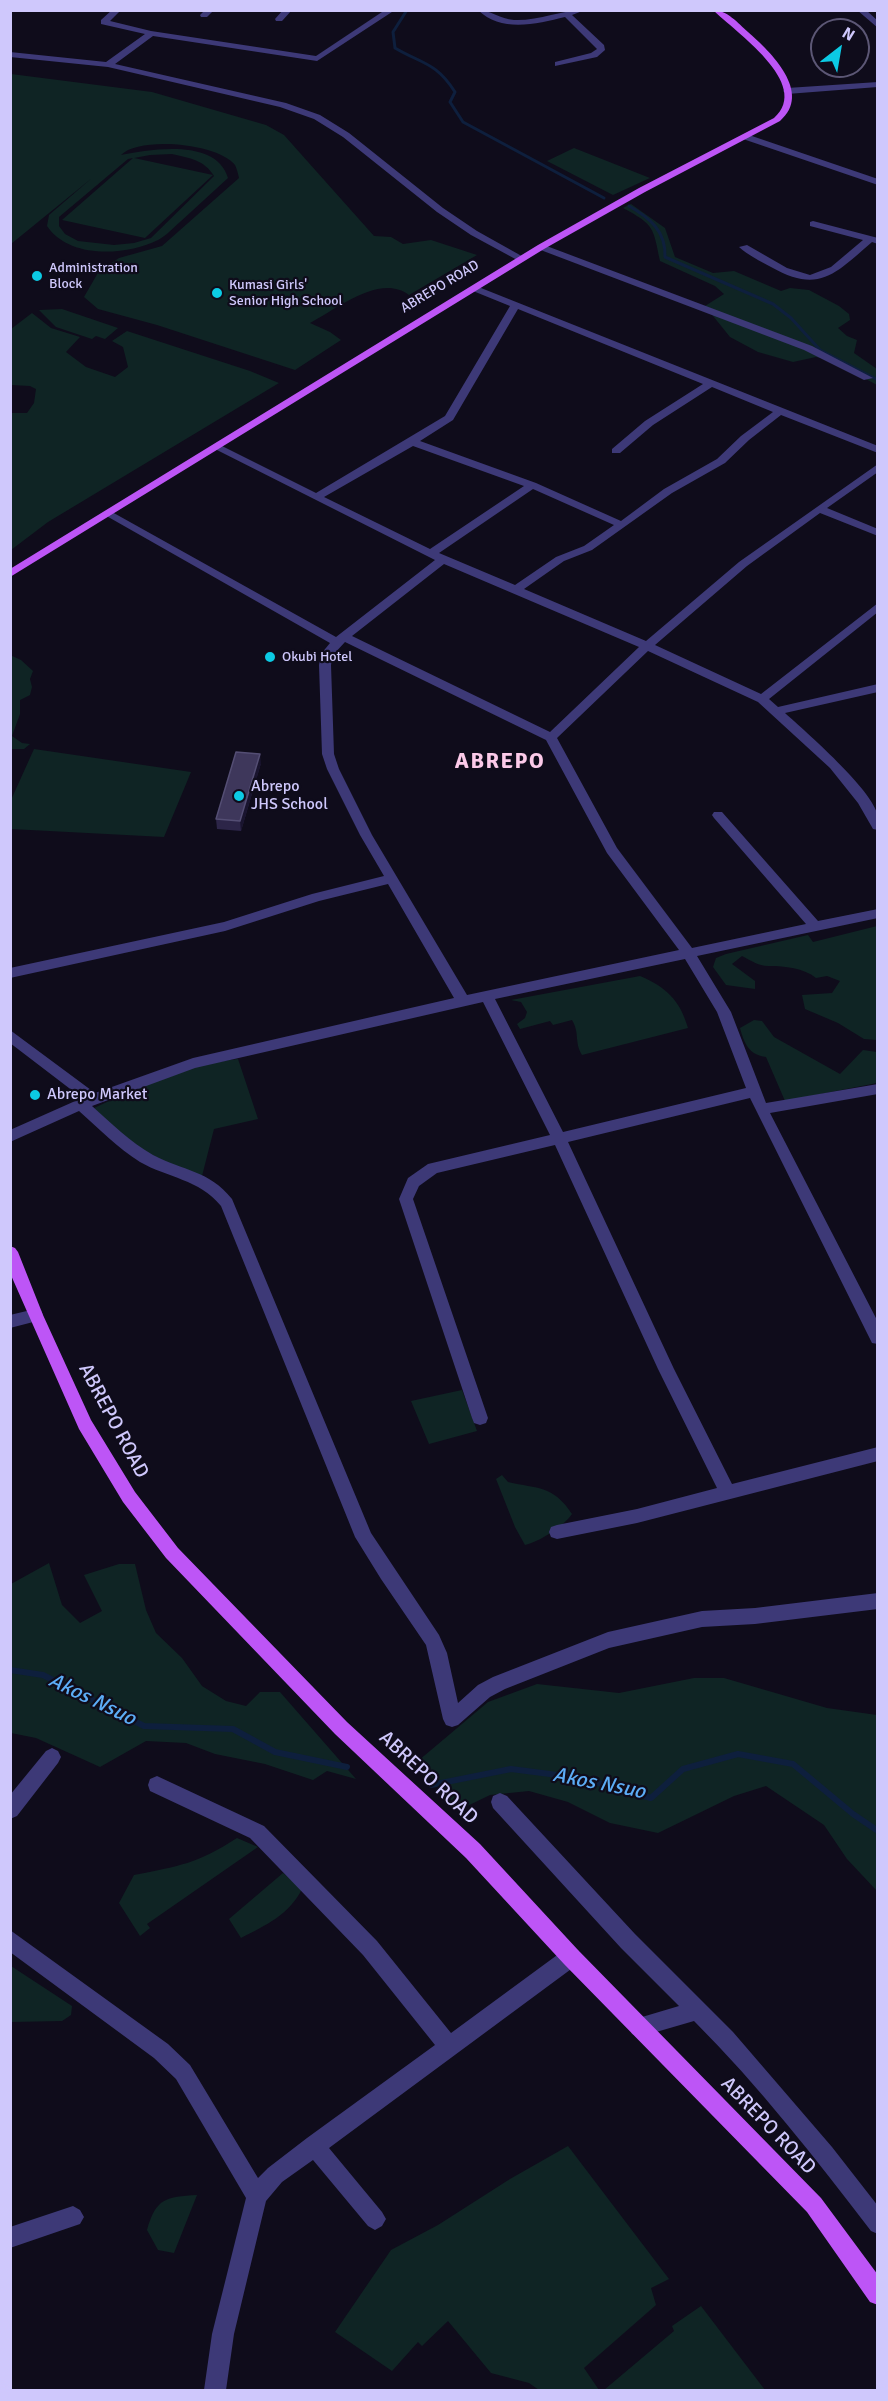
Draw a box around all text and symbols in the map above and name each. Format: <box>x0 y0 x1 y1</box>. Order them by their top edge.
north arrow <box>810 18 870 78</box>
text: N <box>838 23 858 46</box>
street label: ABREPO ROAD <box>398 257 482 317</box>
place label: Administration Block <box>49 260 138 292</box>
marker: Administration Block <box>30 269 44 283</box>
place label: Kumasi Girls' Senior High School <box>229 277 343 310</box>
marker: Kumasi Girls' Senior High School <box>210 286 224 300</box>
place label: Okubi Hotel <box>282 649 352 665</box>
marker: Okubi Hotel <box>263 650 277 664</box>
district label: ABREPO <box>455 749 545 775</box>
place label: Abrepo JHS School <box>251 777 328 815</box>
marker: Abrepo JHS School <box>232 789 246 803</box>
place label: Abrepo Market <box>47 1085 147 1105</box>
marker: Abrepo Market <box>28 1088 42 1102</box>
street label: ABREPO ROAD <box>73 1360 153 1482</box>
water label: Akos Nsuo <box>44 1668 140 1732</box>
street label: ABREPO ROAD <box>374 1726 482 1830</box>
water label: Akos Nsuo <box>551 1763 647 1805</box>
street label: ABREPO ROAD <box>715 2072 821 2180</box>

